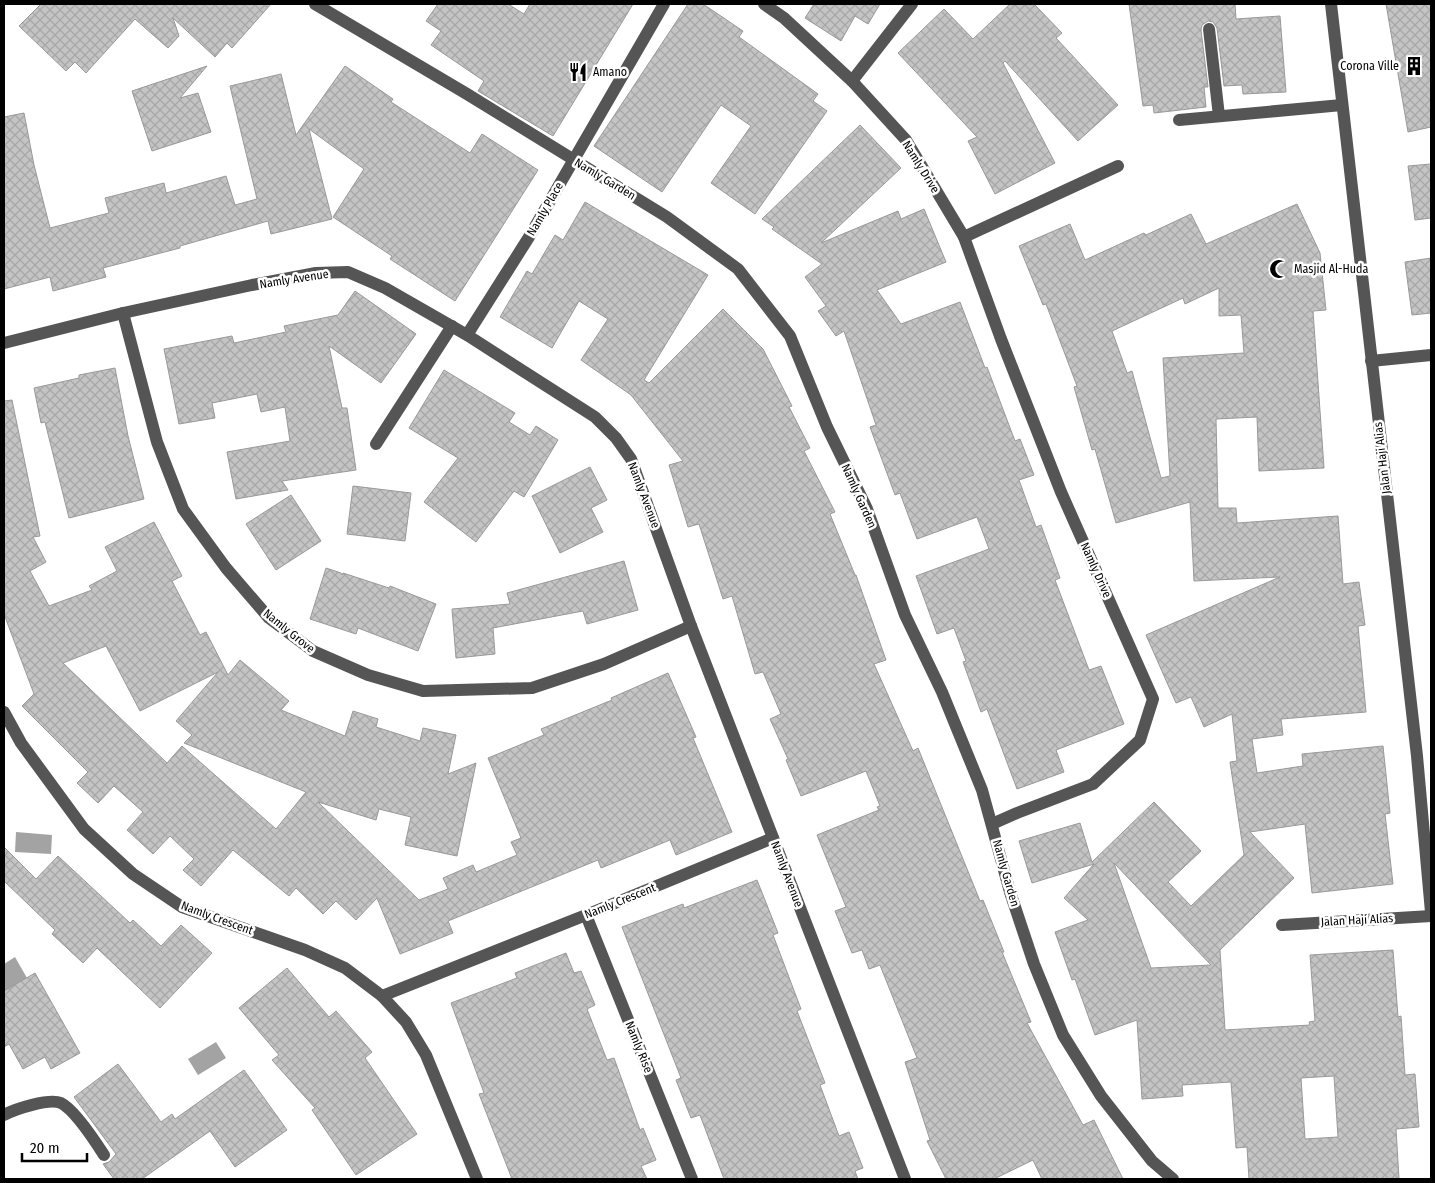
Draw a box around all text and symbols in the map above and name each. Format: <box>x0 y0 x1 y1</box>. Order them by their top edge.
building icon: Corona Ville <box>1403 55 1425 77</box>
place label: Corona Ville <box>1340 59 1399 73</box>
restaurant icon: Amano <box>567 61 589 83</box>
place label: Amano <box>593 65 627 79</box>
street label: Namly Drive <box>899 138 943 196</box>
street label: Namly Garden <box>572 155 638 203</box>
street label: Namly Place <box>524 180 566 238</box>
mosque icon: Masjid Al-Huda <box>1268 258 1290 280</box>
place label: Masjid Al-Huda <box>1294 262 1369 276</box>
street label: Namly Avenue <box>258 267 330 291</box>
street label: Jalan Haji Alias <box>1371 421 1393 495</box>
street label: Namly Avenue <box>625 460 663 530</box>
street label: Namly Garden <box>839 462 879 530</box>
street label: Namly Drive <box>1078 540 1114 600</box>
street label: Namly Grove <box>261 606 317 656</box>
street label: Namly Garden <box>990 838 1022 908</box>
street label: Namly Avenue <box>768 839 806 909</box>
street label: Namly Crescent <box>582 880 658 922</box>
street label: Namly Crescent <box>179 899 255 938</box>
street label: Jalan Haji Alias <box>1320 911 1394 929</box>
street label: Namly Rise <box>622 1019 656 1075</box>
scale bar <box>22 1130 88 1162</box>
text: 20 m <box>30 1139 60 1157</box>

